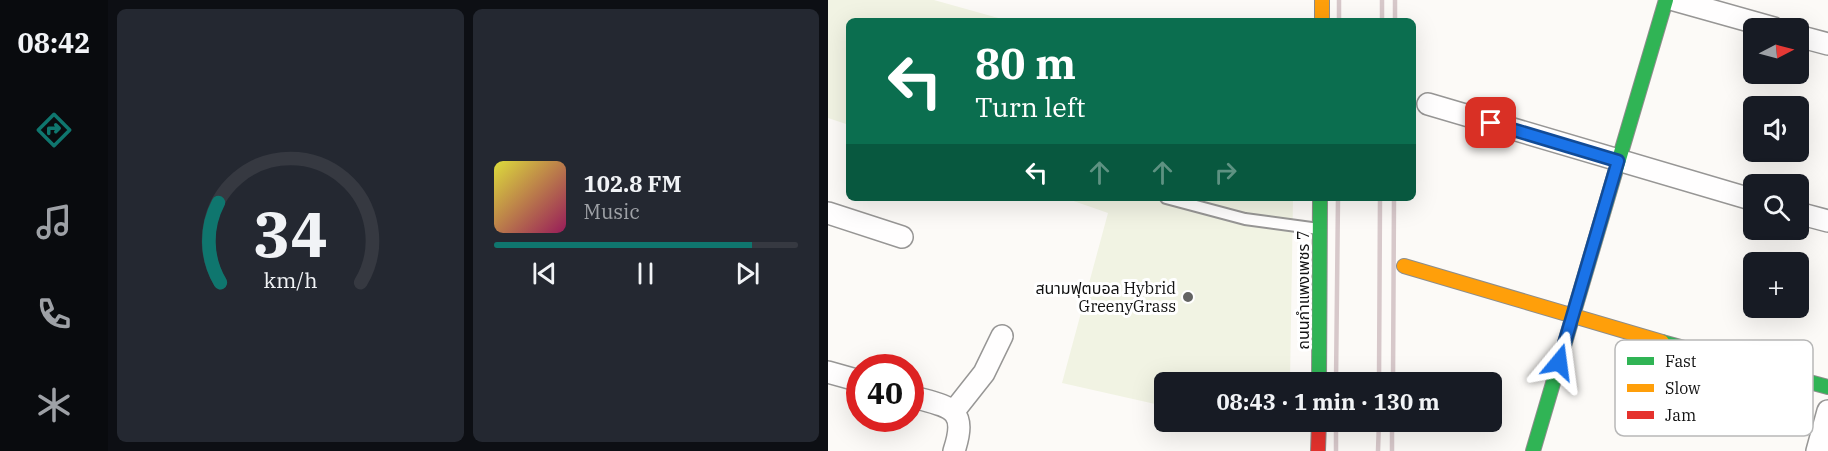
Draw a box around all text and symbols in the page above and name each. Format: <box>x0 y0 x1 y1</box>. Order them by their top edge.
north arrow <box>1743 18 1809 84</box>
map controls <box>1743 18 1809 318</box>
text: 08:42 <box>18 25 90 60</box>
text: 80 m <box>975 36 1076 91</box>
icon: left <box>876 42 954 120</box>
text: Turn left <box>975 89 1086 124</box>
button: sound <box>1743 96 1809 162</box>
pin <box>1465 97 1516 148</box>
icon: arrive <box>1474 106 1507 139</box>
icon: directions <box>33 109 75 151</box>
icon: left <box>1020 156 1053 189</box>
icon: ahead <box>1083 156 1116 189</box>
icon: ahead <box>1146 156 1179 189</box>
icon: right <box>1209 156 1242 189</box>
text: 102.8 FM <box>584 169 681 198</box>
button: search <box>1743 174 1809 240</box>
text: 34 <box>253 193 328 274</box>
text: Music <box>584 198 640 225</box>
icon: music <box>33 201 75 243</box>
street label: ถนนกำแพงเพชร 7 <box>1293 230 1313 350</box>
button: + <box>1743 252 1809 318</box>
icon: previous <box>528 257 561 290</box>
icon: pause <box>629 257 662 290</box>
icon: next <box>731 257 764 290</box>
text: km/h <box>263 266 317 294</box>
place label: สนามฟุตบอล Hybrid GreenyGrass <box>1035 278 1176 316</box>
marker: สนามฟุตบอล Hybrid GreenyGrass <box>1181 290 1195 304</box>
icon: phone <box>33 293 75 335</box>
position arrow <box>1527 330 1591 394</box>
legend <box>1615 340 1813 436</box>
text: Fast <box>1665 351 1697 371</box>
speed limit sign: 40 <box>846 354 924 432</box>
text: Slow <box>1665 378 1701 398</box>
icon: climate <box>33 384 75 426</box>
text: 08:43 · 1 min · 130 m <box>1216 387 1440 416</box>
text: Jam <box>1665 405 1696 425</box>

